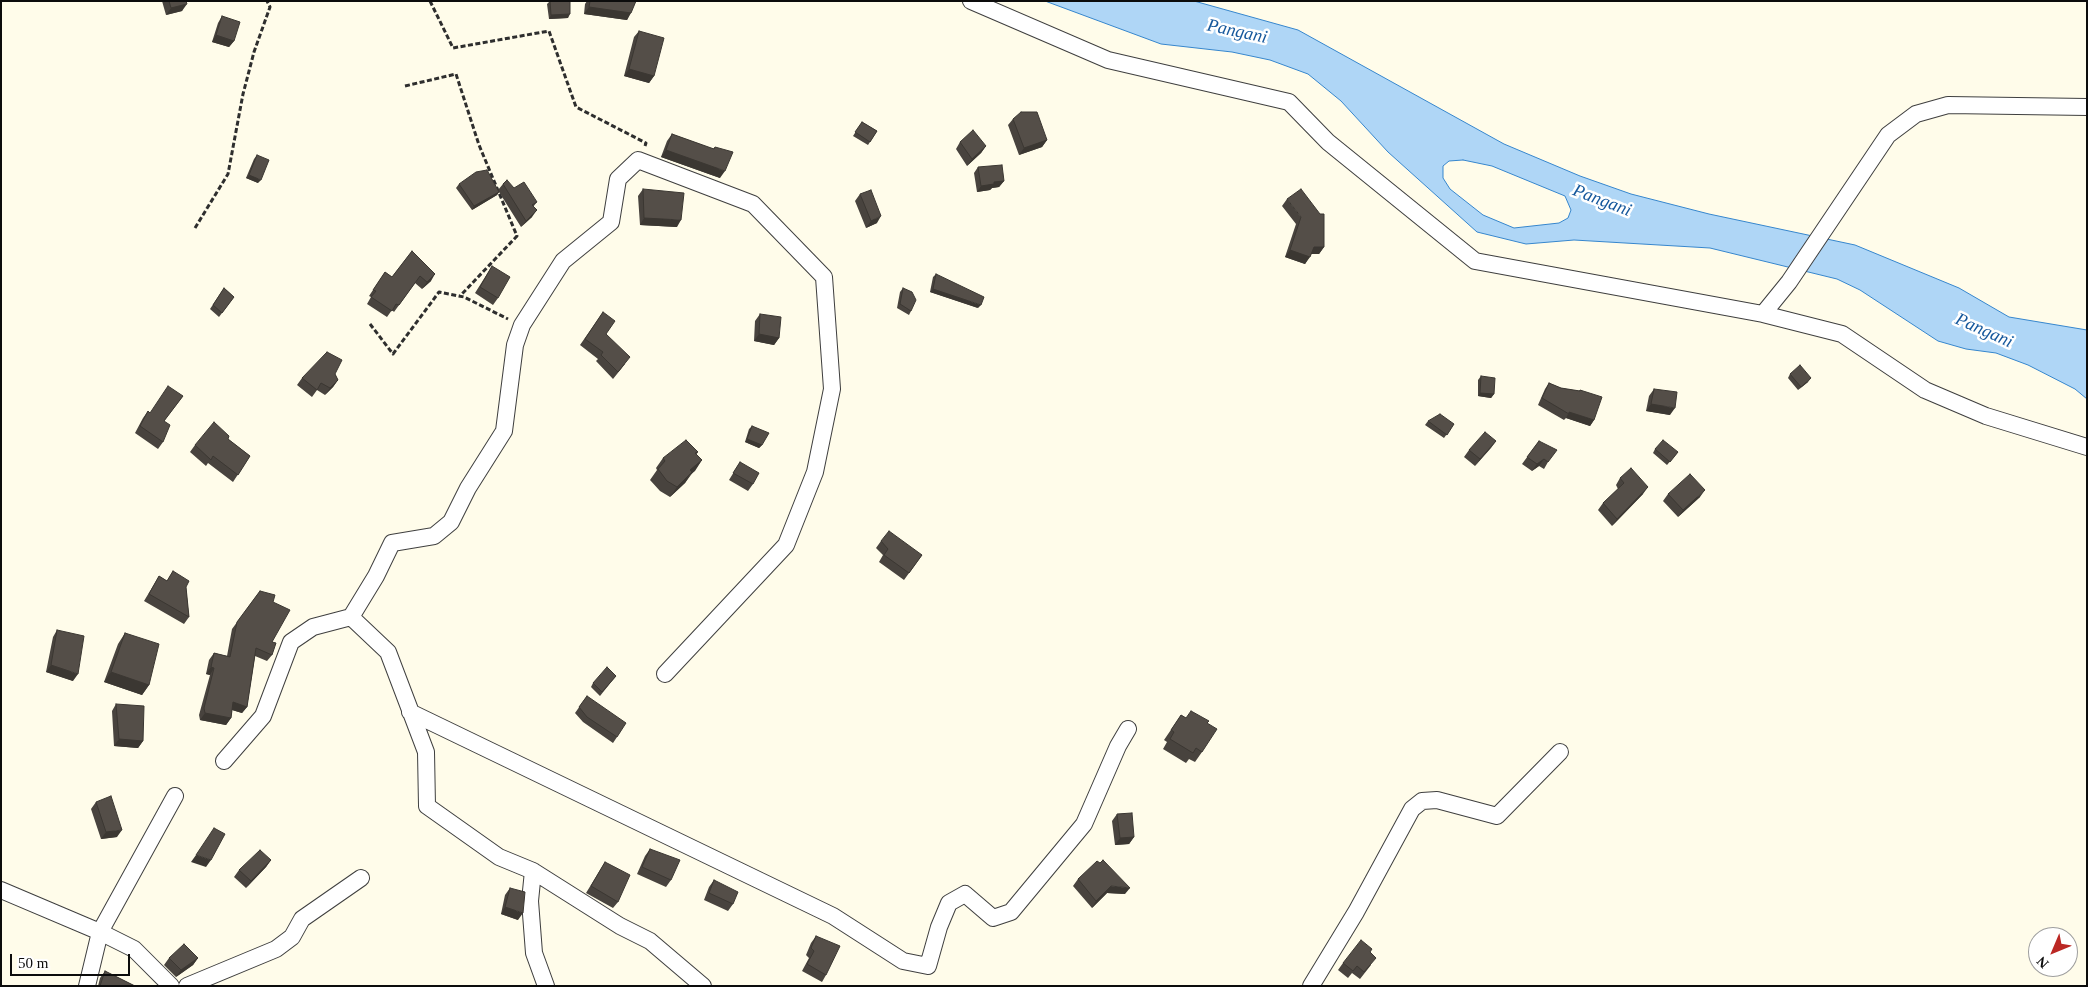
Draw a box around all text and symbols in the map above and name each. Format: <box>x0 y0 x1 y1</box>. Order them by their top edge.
water label: Pangani <box>1205 15 1269 49</box>
water label: Pangani <box>1570 180 1634 222</box>
water label: Pangani <box>1952 309 2016 353</box>
north arrow <box>2028 927 2078 977</box>
scale bar <box>12 944 132 976</box>
text: N <box>2034 953 2052 971</box>
text: 50 m <box>18 955 48 971</box>

